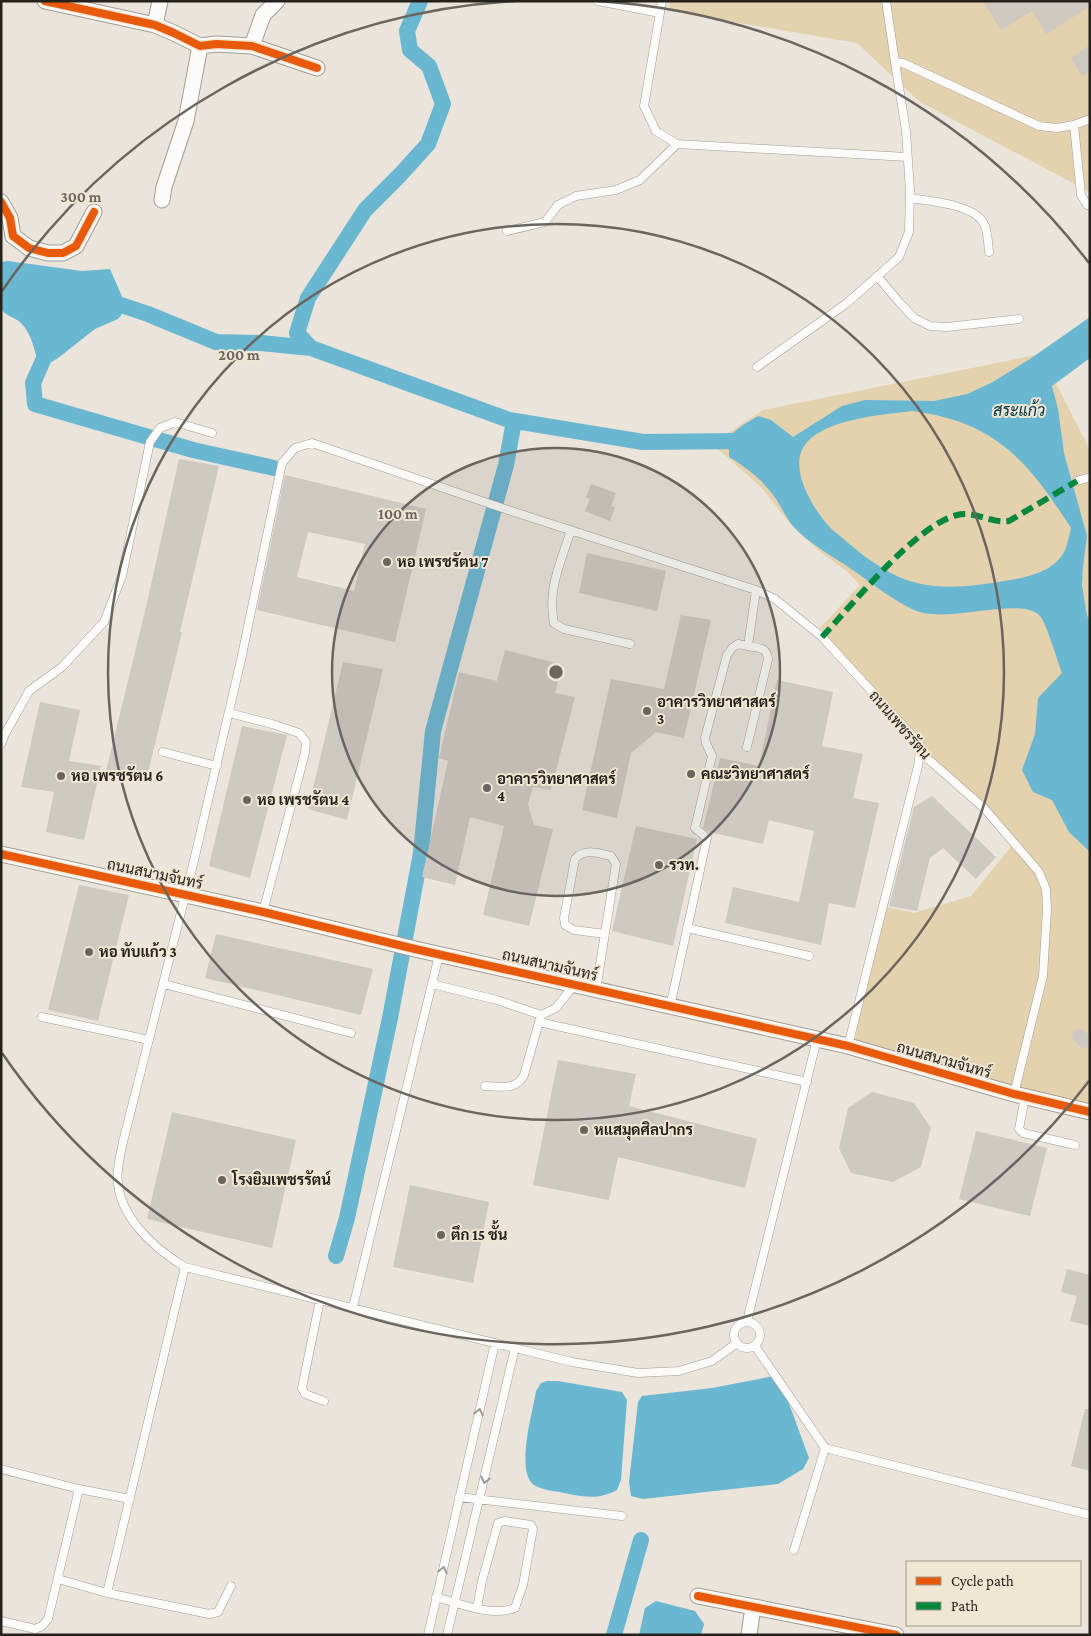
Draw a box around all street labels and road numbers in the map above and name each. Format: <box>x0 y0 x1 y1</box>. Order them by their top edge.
street label: ถนนเพชรรัตน <box>866 687 935 763</box>
street label: ถนนสนามจันทร์ <box>106 854 205 892</box>
street label: ถนนสนามจันทร์ <box>501 944 600 984</box>
street label: ถนนสนามจันทร์ <box>895 1037 994 1081</box>

